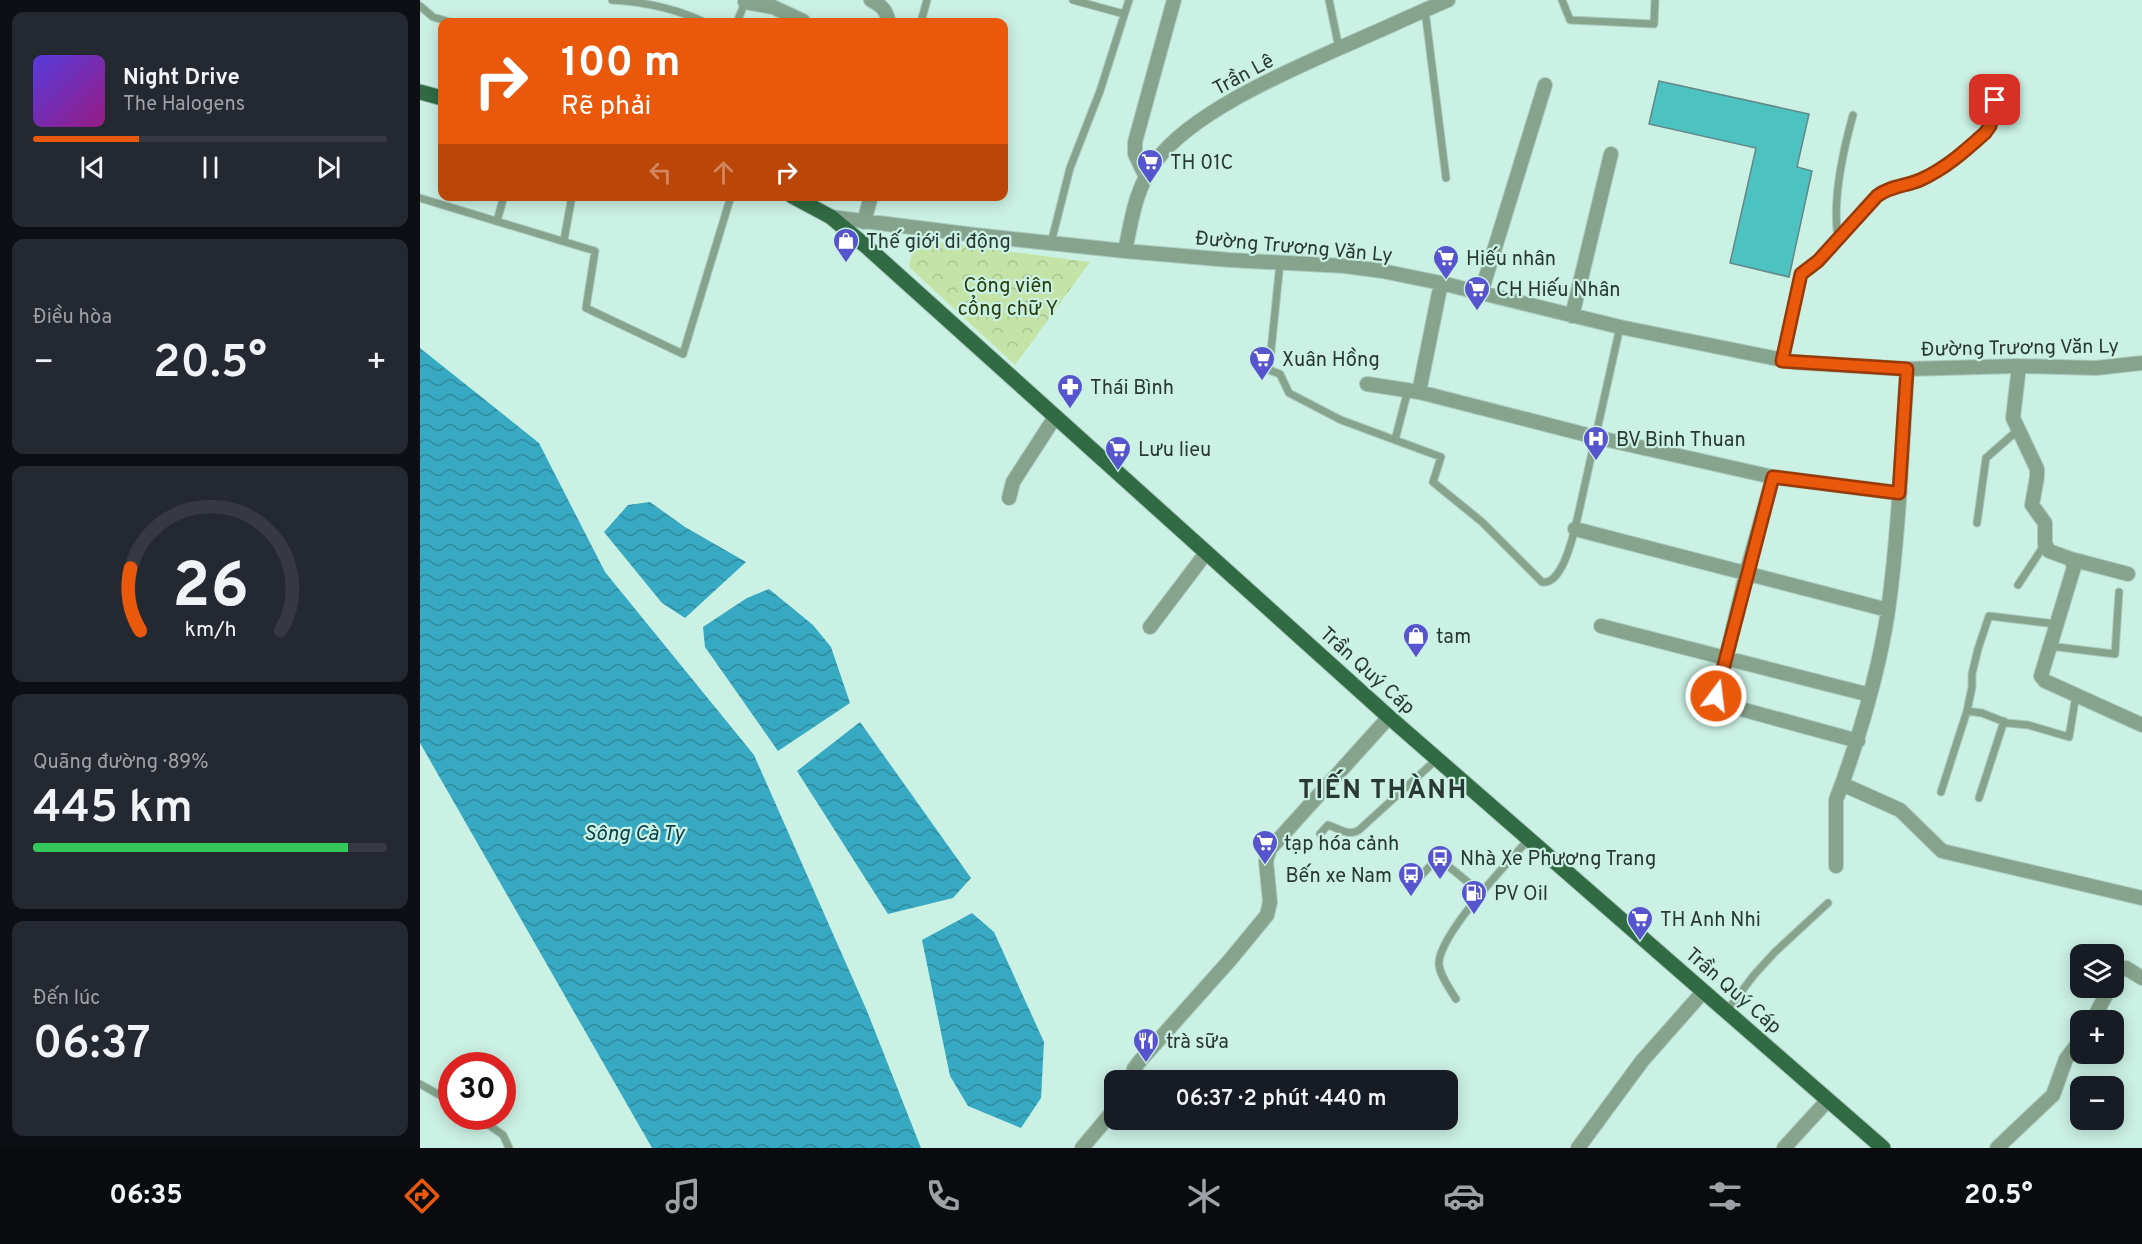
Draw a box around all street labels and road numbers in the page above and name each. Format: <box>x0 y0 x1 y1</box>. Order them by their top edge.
street label: Trần Lê <box>1208 48 1279 103</box>
street label: Đường Trương Văn Ly <box>1194 226 1394 270</box>
street label: Đường Trương Văn Ly <box>1921 334 2119 364</box>
street label: Trần Quý Cáp <box>1313 621 1420 721</box>
street label: Trần Quý Cáp <box>1679 942 1787 1041</box>

